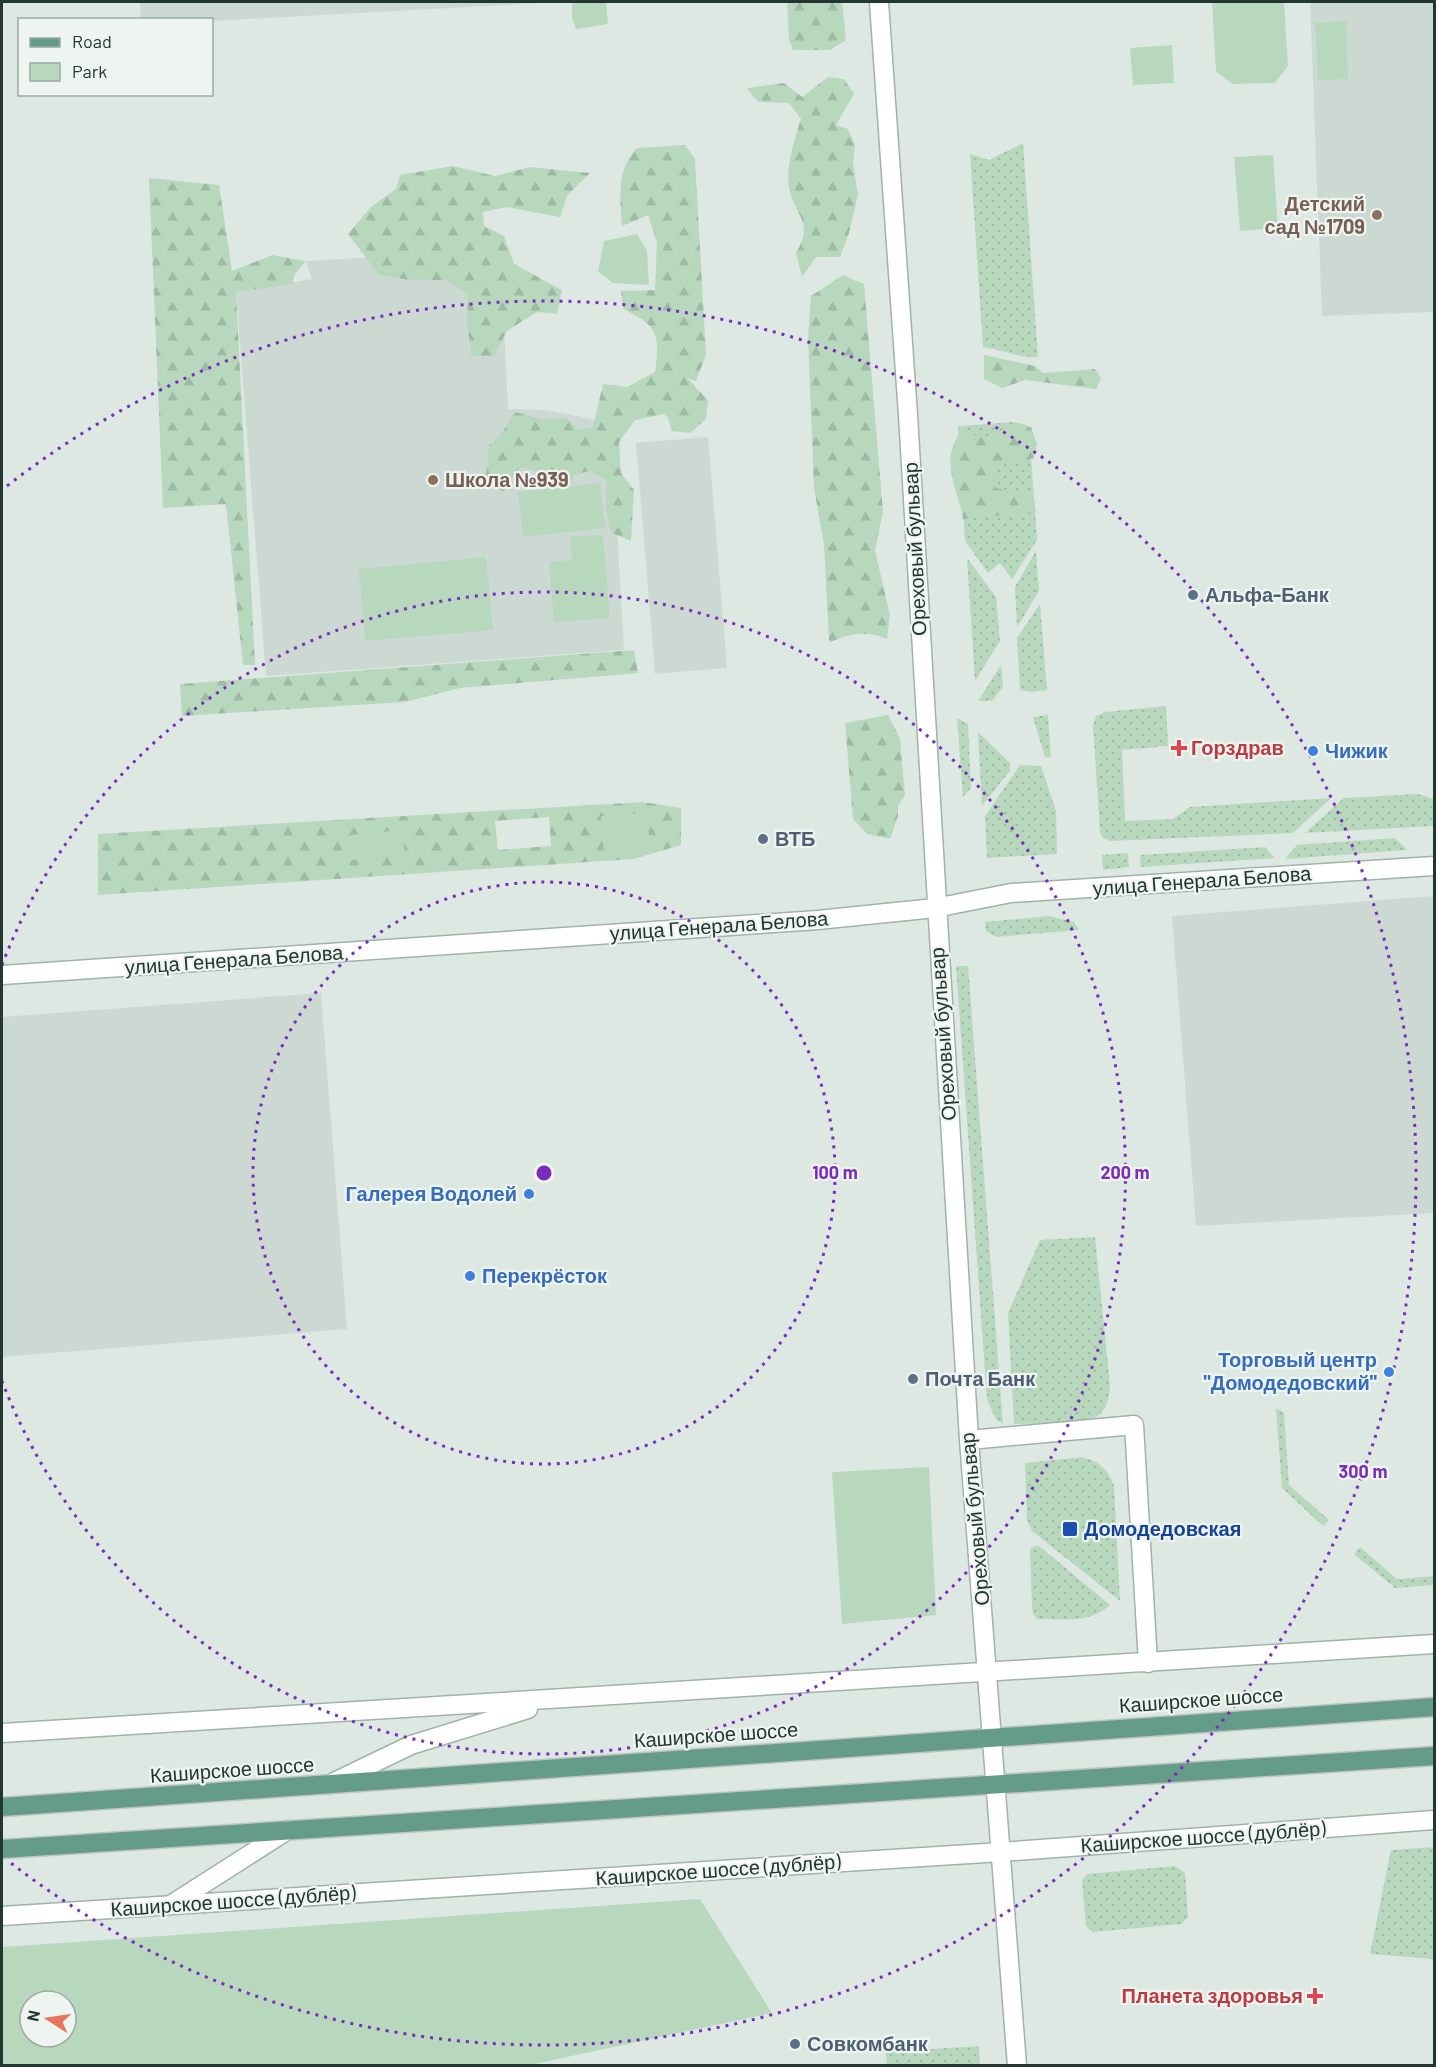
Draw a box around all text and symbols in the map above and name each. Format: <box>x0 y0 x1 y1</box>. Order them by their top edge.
legend <box>18 18 213 96</box>
text: Road <box>72 30 112 52</box>
text: Park <box>72 60 107 82</box>
place label: Детский сад №1709 <box>1264 191 1365 238</box>
marker: Детский сад №1709 <box>1370 208 1384 222</box>
street label: Ореховый бульвар <box>897 462 931 636</box>
place label: Школа №939 <box>445 467 569 491</box>
marker: Школа №939 <box>426 473 440 487</box>
place label: Альфа-Банк <box>1205 582 1330 606</box>
marker: Альфа-Банк <box>1186 588 1200 602</box>
place label: Горздрав <box>1191 735 1284 759</box>
place label: Чижик <box>1325 738 1389 762</box>
marker: Горздрав <box>1172 741 1186 755</box>
marker: Чижик <box>1306 744 1320 758</box>
place label: ВТБ <box>775 826 815 850</box>
marker: ВТБ <box>756 832 770 846</box>
street label: улица Генерала Белова <box>1092 860 1313 900</box>
street label: улица Генерала Белова <box>609 905 830 945</box>
street label: улица Генерала Белова <box>124 939 345 979</box>
street label: Ореховый бульвар <box>924 947 960 1122</box>
text: 100 m <box>812 1161 858 1183</box>
text: 200 m <box>1100 1161 1150 1183</box>
centre of rings <box>534 1163 554 1183</box>
place label: Галерея Водолей <box>346 1181 517 1205</box>
marker: Галерея Водолей <box>522 1187 536 1201</box>
place label: Перекрёсток <box>482 1263 608 1287</box>
marker: Перекрёсток <box>463 1269 477 1283</box>
place label: Торговый центр "Домодедовский" <box>1203 1347 1377 1394</box>
marker: Торговый центр "Домодедовский" <box>1382 1365 1396 1379</box>
place label: Почта Банк <box>925 1366 1036 1390</box>
marker: Почта Банк <box>906 1372 920 1386</box>
street label: Ореховый бульвар <box>954 1431 994 1607</box>
text: 300 m <box>1339 1460 1387 1482</box>
place label: Домодедовская <box>1084 1516 1241 1540</box>
marker: Домодедовская <box>1061 1520 1079 1538</box>
street label: Каширское шоссе <box>1118 1681 1284 1717</box>
street label: Каширское шоссе <box>633 1716 799 1752</box>
street label: Каширское шоссе <box>149 1751 315 1787</box>
street label: Каширское шоссе (дублёр) <box>1080 1815 1327 1857</box>
street label: Каширское шоссе (дублёр) <box>595 1848 842 1890</box>
street label: Каширское шоссе (дублёр) <box>110 1879 357 1921</box>
place label: Планета здоровья <box>1121 1983 1303 2007</box>
north arrow <box>18 1989 78 2049</box>
marker: Планета здоровья <box>1308 1989 1322 2003</box>
text: N <box>22 2009 43 2023</box>
place label: Совкомбанк <box>807 2031 929 2055</box>
marker: Совкомбанк <box>788 2037 802 2051</box>

